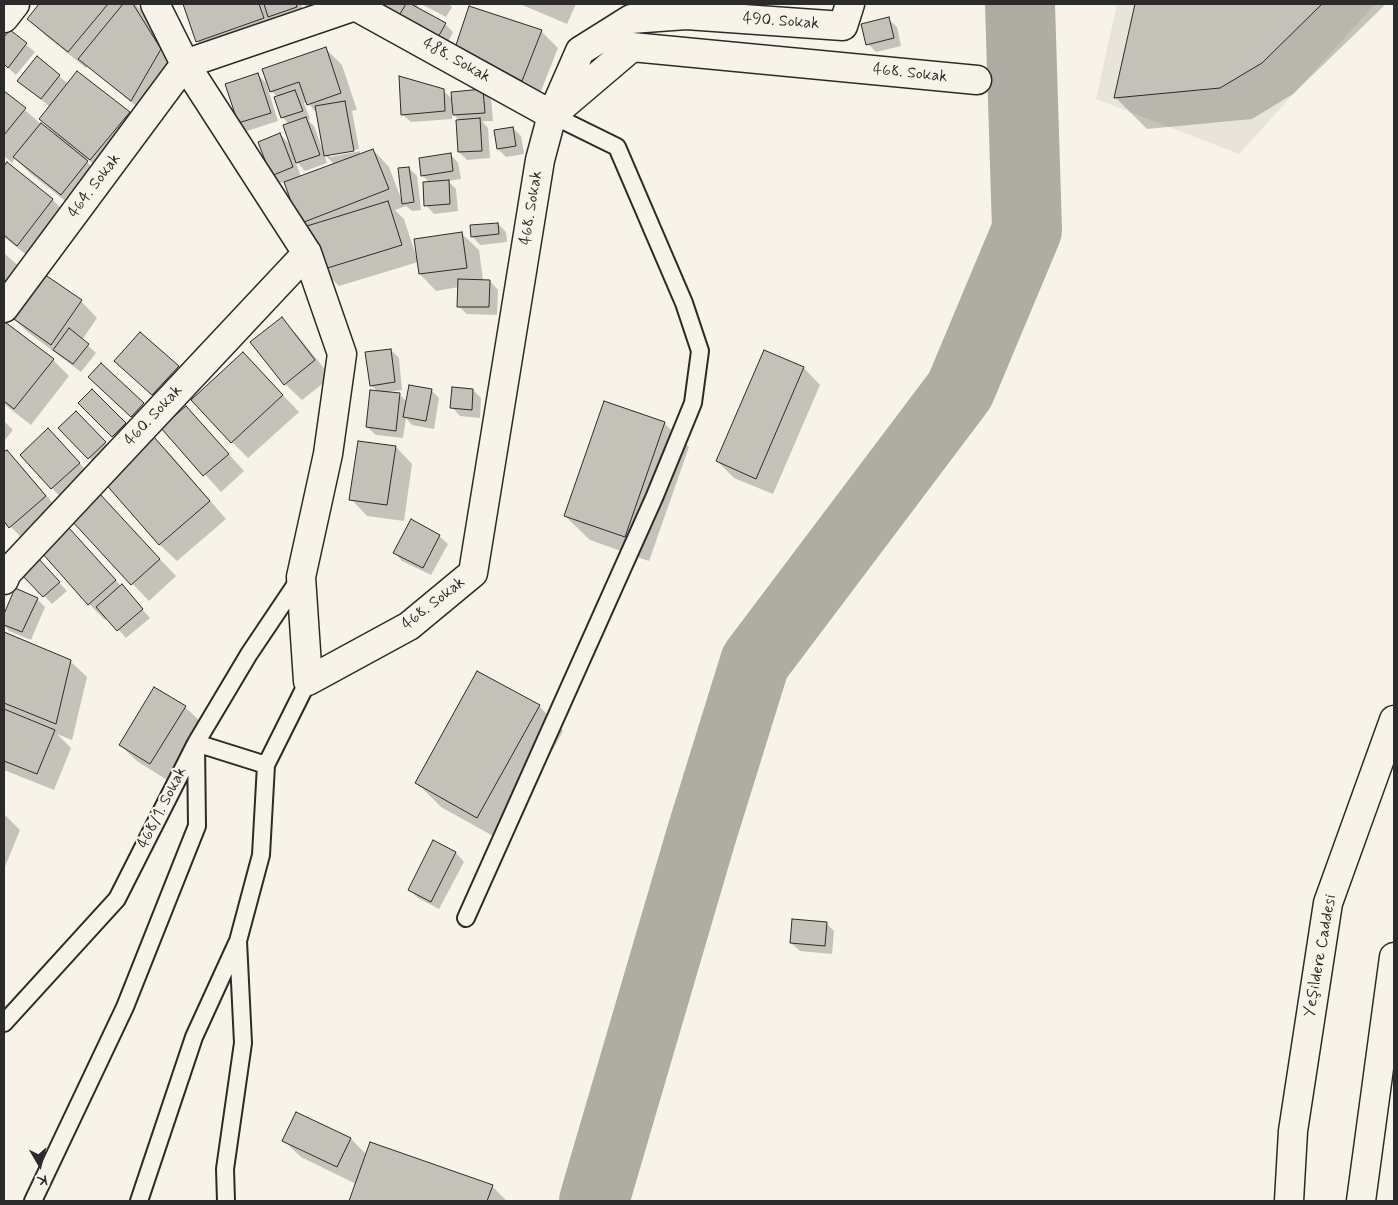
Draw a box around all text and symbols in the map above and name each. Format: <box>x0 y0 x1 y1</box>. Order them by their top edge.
street label: 490. Sokak <box>742 10 820 34</box>
street label: 488. Sokak <box>419 34 493 88</box>
street label: 468. Sokak <box>872 61 948 87</box>
street label: 464. Sokak <box>65 150 125 222</box>
street label: 468. Sokak <box>517 169 547 247</box>
street label: 460. Sokak <box>121 382 187 450</box>
street label: 468. Sokak <box>399 573 469 635</box>
street label: 468/1. Sokak <box>134 764 192 852</box>
street label: Yeşildere Caddesi <box>1301 893 1341 1019</box>
north arrow <box>15 1140 65 1190</box>
text: K <box>36 1170 48 1189</box>

